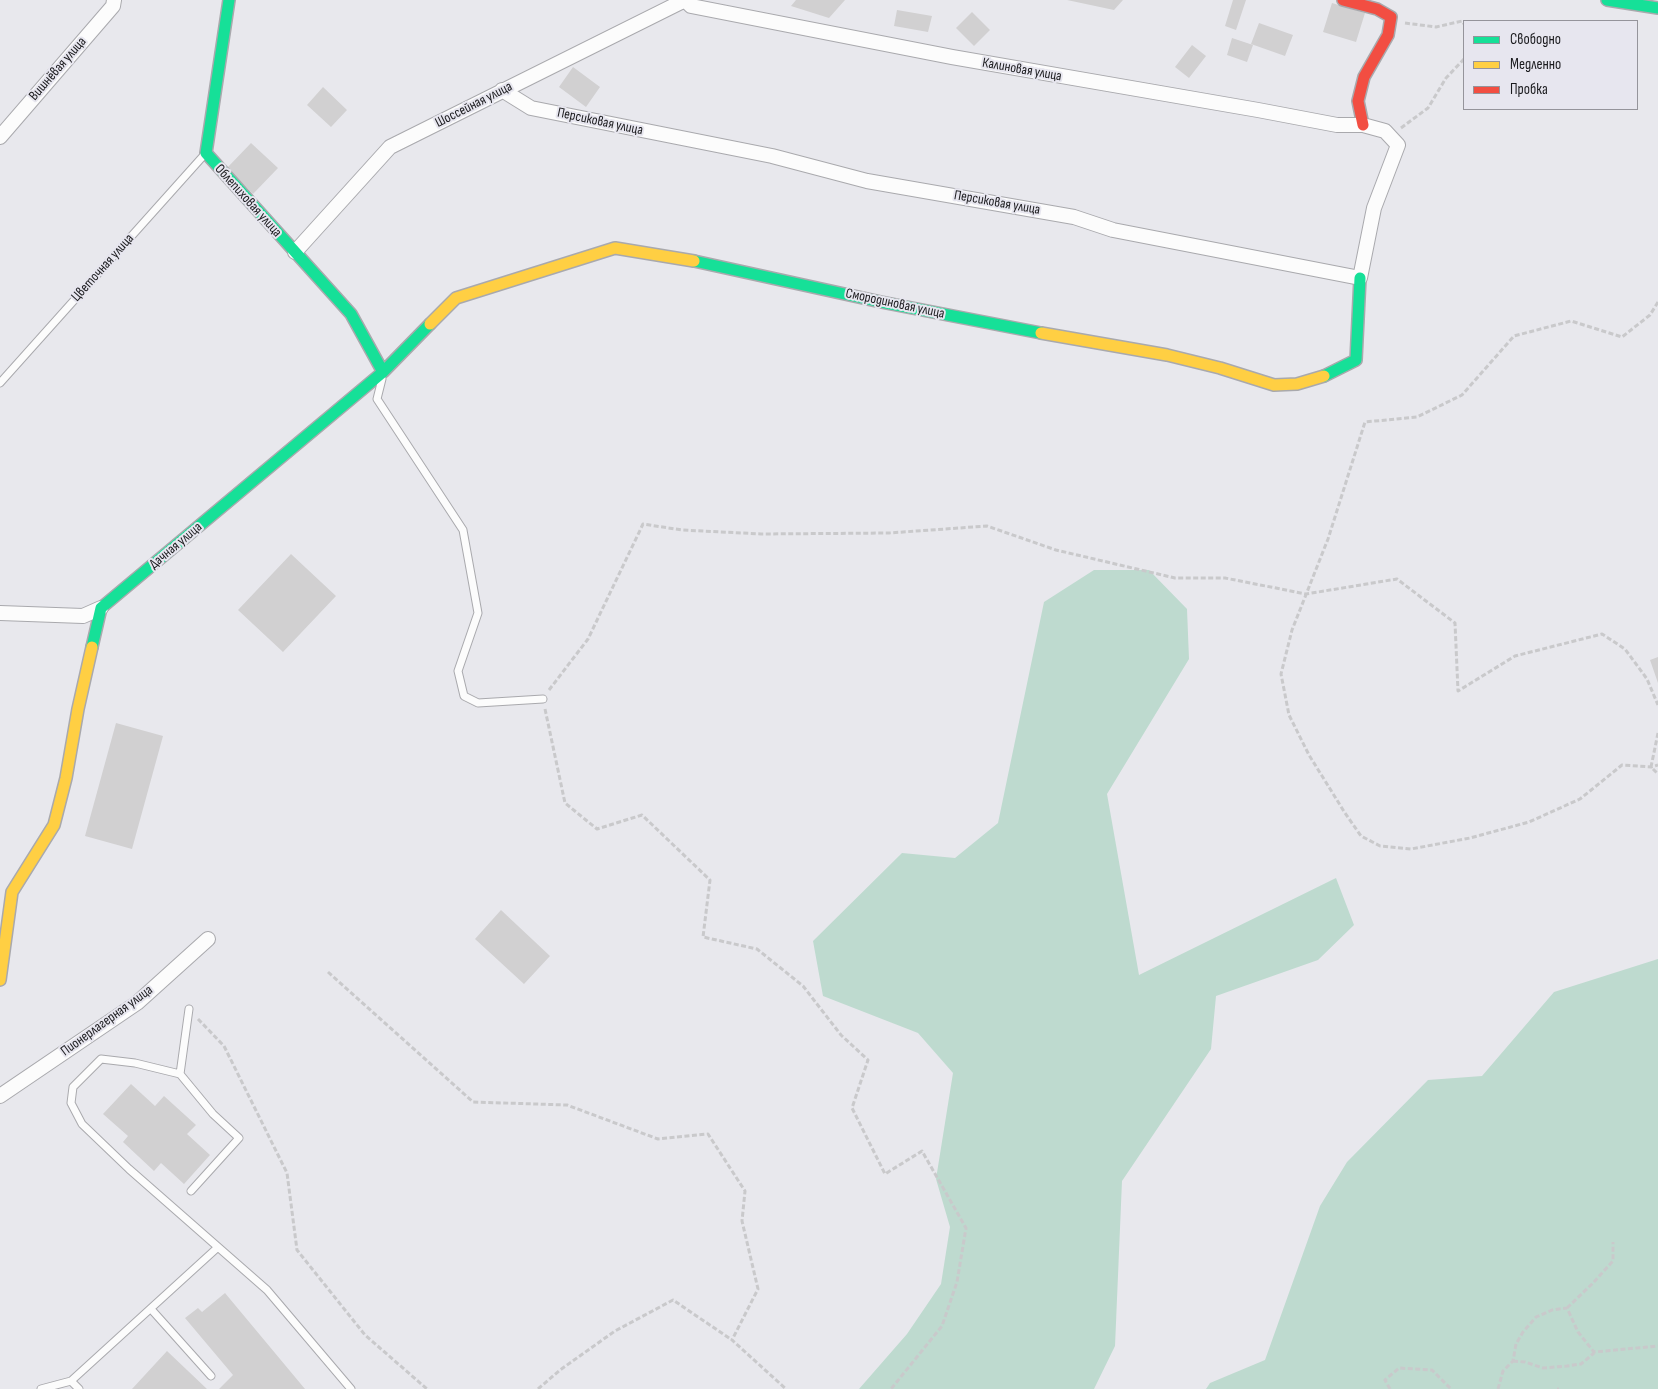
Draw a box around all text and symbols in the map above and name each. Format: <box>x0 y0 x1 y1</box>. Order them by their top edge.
legend <box>1463 20 1638 110</box>
text: Свободно <box>1510 30 1561 49</box>
street label: Вишнёвая улица <box>26 34 90 104</box>
street label: Калиновая улица <box>981 55 1063 85</box>
text: Медленно <box>1510 55 1561 74</box>
street label: Шоссейная улица <box>433 78 515 132</box>
text: Пробка <box>1510 80 1548 99</box>
street label: Персиковая улица <box>556 105 644 139</box>
street label: Облепиховая улица <box>211 161 285 241</box>
street label: Персиковая улица <box>953 187 1041 219</box>
street label: Цветочная улица <box>68 231 138 305</box>
street label: Смородиновая улица <box>844 285 946 323</box>
street label: Дачная улица <box>146 519 206 573</box>
street label: Пионерлагерная улица <box>58 982 156 1060</box>

